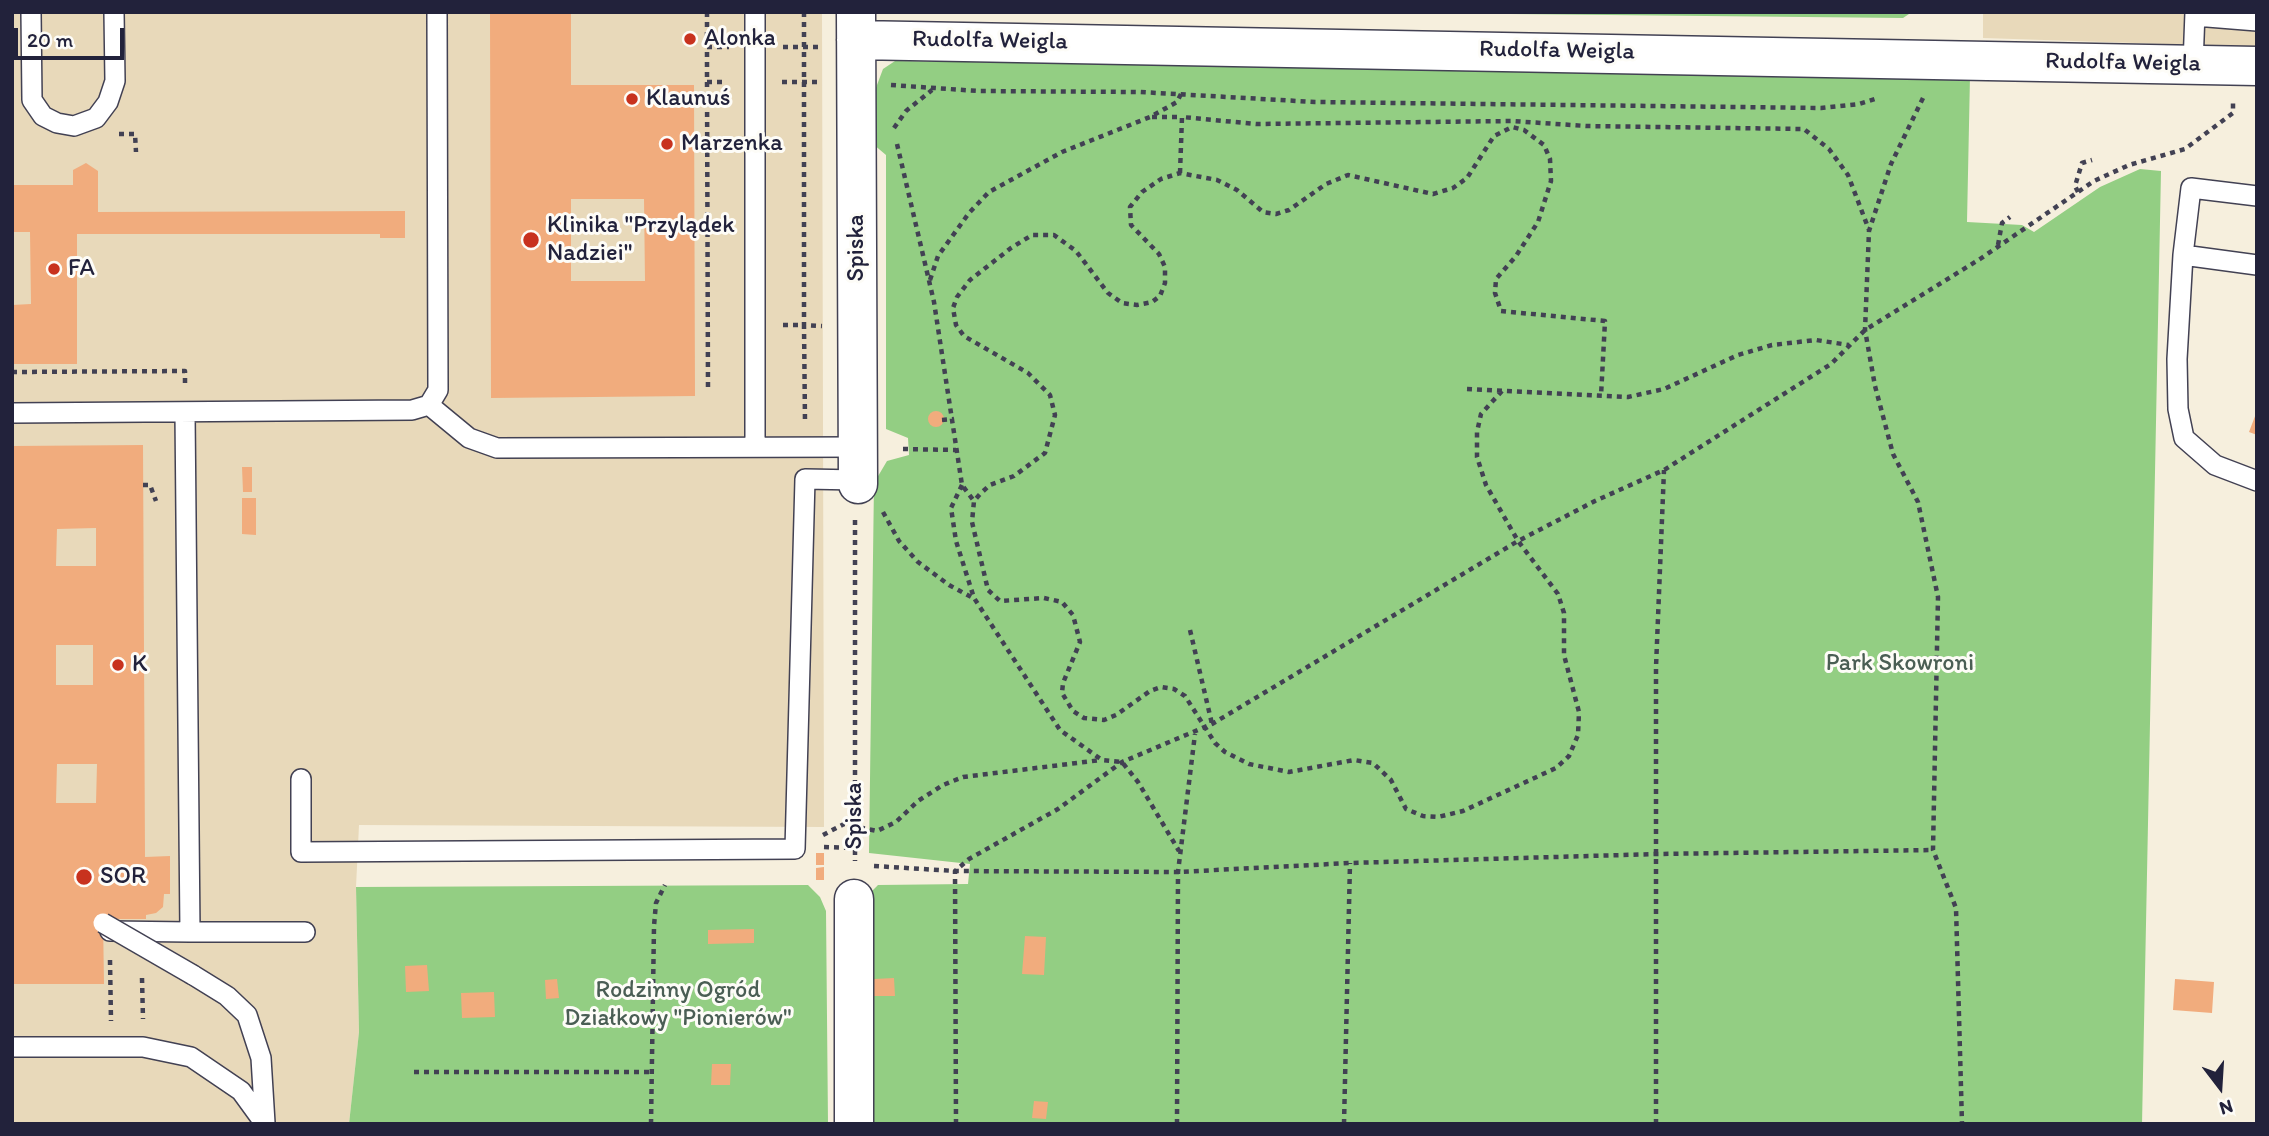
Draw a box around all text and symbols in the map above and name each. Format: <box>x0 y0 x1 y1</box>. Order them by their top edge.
scale bar <box>18 14 128 58</box>
place label: Alonka <box>704 25 775 53</box>
street label: Rudolfa Weigla <box>912 25 1068 57</box>
text: 20 m <box>27 27 73 52</box>
marker: Alonka <box>682 31 698 47</box>
street label: Rudolfa Weigla <box>1479 35 1635 67</box>
street label: Rudolfa Weigla <box>2045 47 2201 79</box>
place label: Klaunuś <box>646 85 731 113</box>
marker: Klaunuś <box>624 91 640 107</box>
place label: Marzenka <box>681 130 783 158</box>
marker: Marzenka <box>659 136 675 152</box>
place label: Klinika "Przylądek Nadziei" <box>547 212 735 268</box>
street label: Spiska <box>843 214 871 282</box>
marker: Klinika "Przylądek Nadziei" <box>521 230 541 250</box>
place label: FA <box>68 255 95 283</box>
marker: FA <box>46 261 62 277</box>
park label: Park Skowroni <box>1826 650 1974 678</box>
place label: K <box>132 651 147 679</box>
marker: K <box>110 657 126 673</box>
street label: Spiska <box>841 782 869 850</box>
place label: SOR <box>100 863 146 891</box>
marker: SOR <box>74 867 94 887</box>
park label: Rodzinny Ogród Działkowy "Pionierów" <box>564 977 792 1033</box>
north arrow <box>2185 1052 2255 1122</box>
text: N <box>2217 1095 2236 1120</box>

